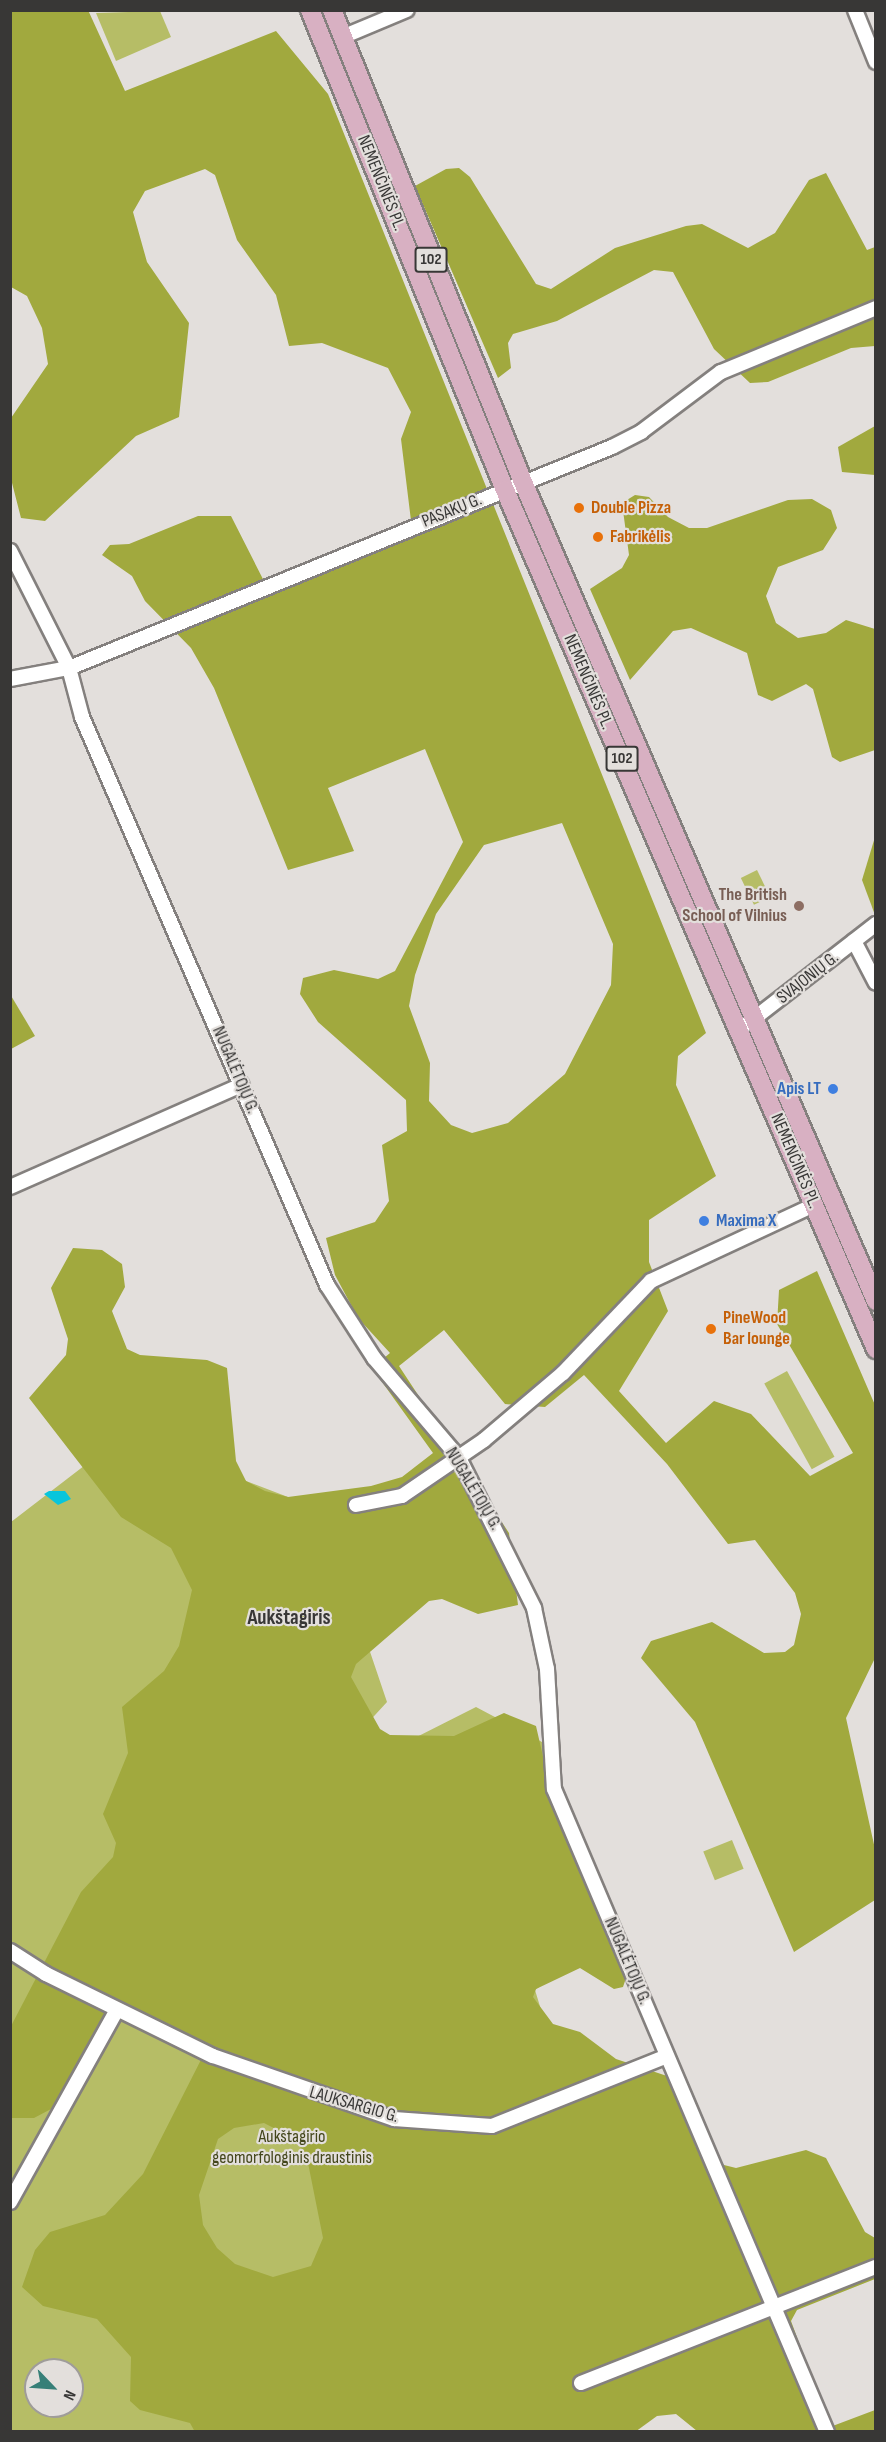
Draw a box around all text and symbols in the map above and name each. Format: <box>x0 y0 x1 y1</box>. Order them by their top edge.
street label: NEMENČINĖS PL. <box>352 132 410 234</box>
road number: 102 <box>414 247 448 273</box>
street label: PASAKŲ G. <box>419 489 485 533</box>
place label: Double Pizza <box>591 497 671 519</box>
marker: Double Pizza <box>572 501 586 515</box>
place label: Fabrikėlis <box>610 526 671 548</box>
marker: Fabrikėlis <box>591 530 605 544</box>
street label: NEMENČINĖS PL. <box>558 631 618 733</box>
road number: 102 <box>606 746 638 772</box>
place label: The British School of Vilnius <box>682 885 787 928</box>
marker: The British School of Vilnius <box>792 899 806 913</box>
street label: SVAJONIŲ G. <box>773 947 843 1009</box>
street label: NUGALĖTOJŲ G. <box>207 1023 263 1117</box>
place label: Apis LT <box>777 1078 821 1100</box>
marker: Apis LT <box>826 1082 840 1096</box>
street label: NEMENČINĖS PL. <box>765 1110 825 1212</box>
place label: Maxima X <box>716 1210 776 1232</box>
marker: Maxima X <box>697 1214 711 1228</box>
place label: PineWood Bar lounge <box>723 1308 790 1350</box>
marker: PineWood Bar lounge <box>704 1322 718 1336</box>
street label: NUGALĖTOJŲ G. <box>440 1444 506 1534</box>
district label: Aukštagiris <box>247 1605 331 1631</box>
street label: NUGALĖTOJŲ G. <box>599 1914 655 2008</box>
street label: LAUKSARGIO G. <box>307 2082 401 2128</box>
park label: Aukštagirio geomorfologinis draustinis <box>212 2127 372 2170</box>
north arrow <box>24 2358 84 2418</box>
text: N <box>59 2387 79 2403</box>

